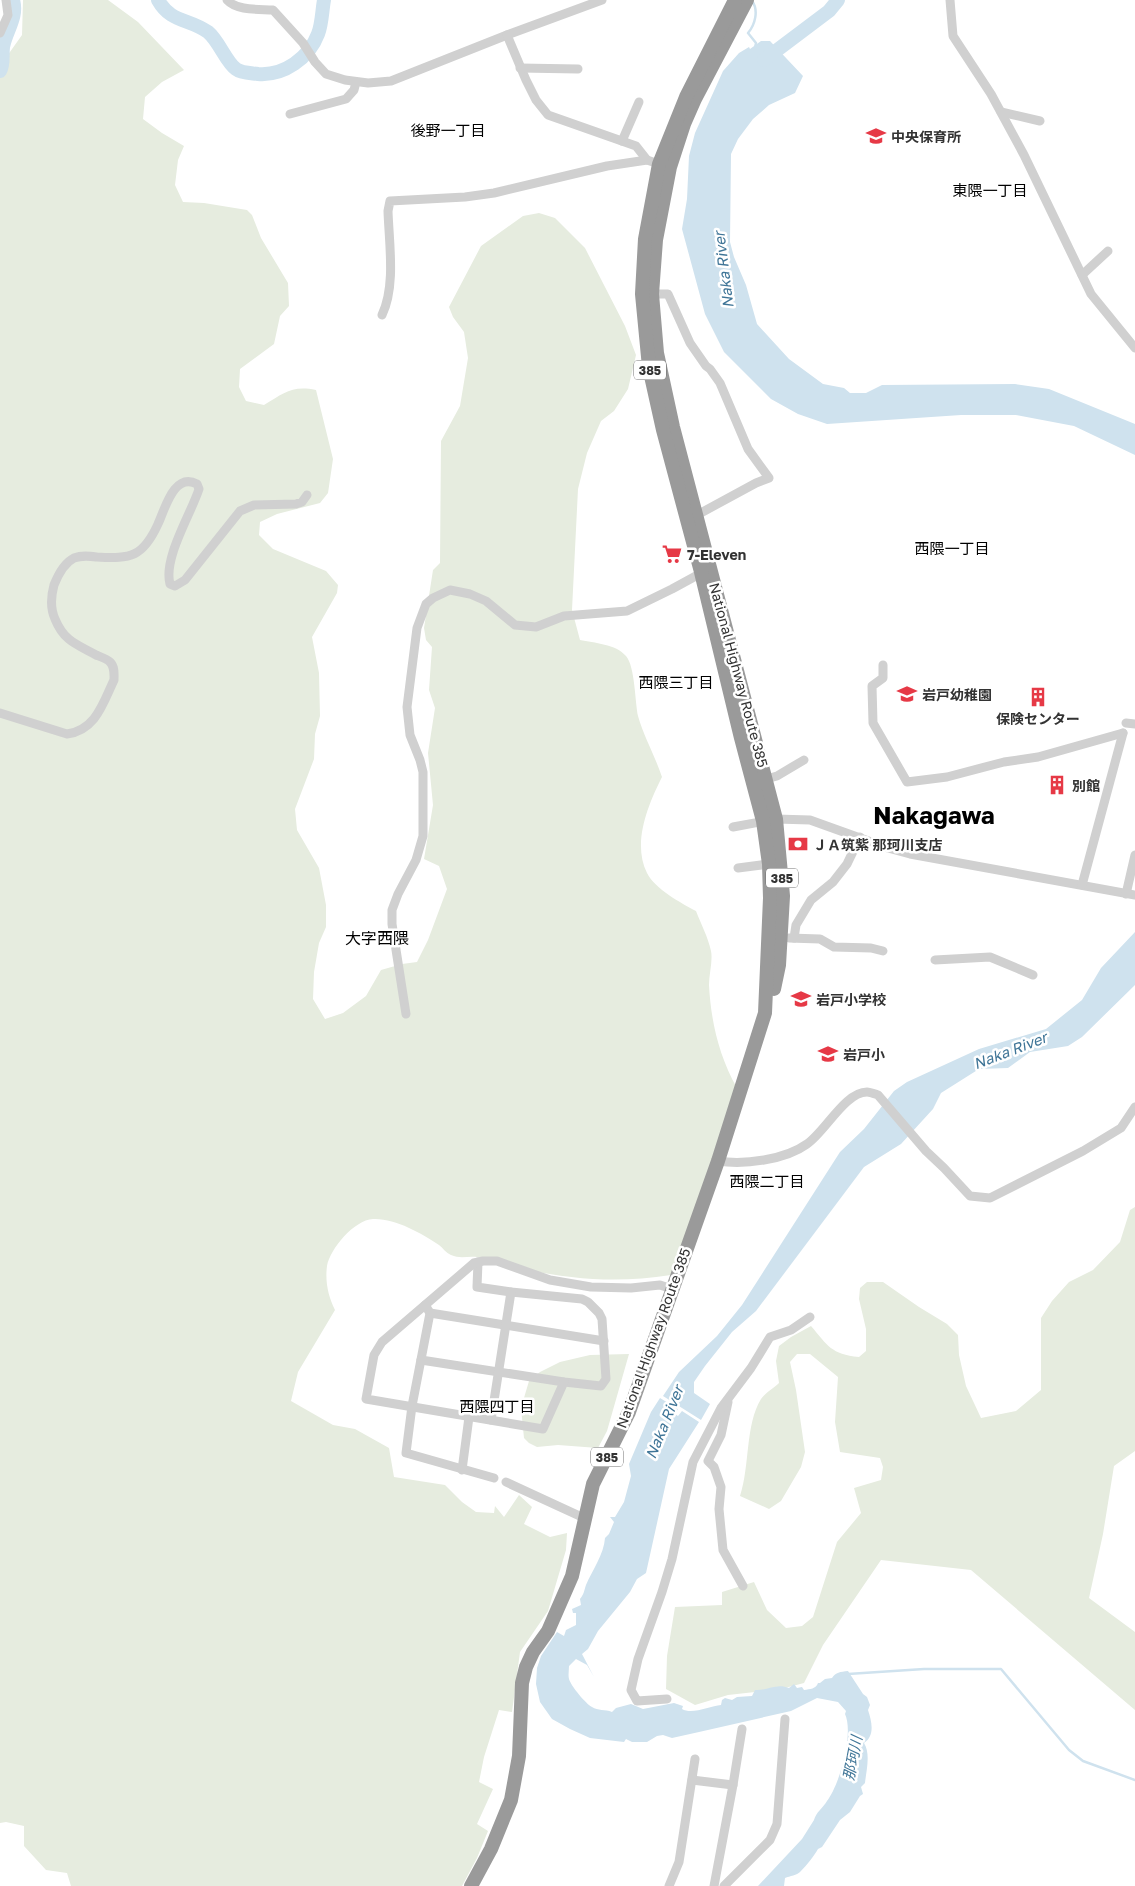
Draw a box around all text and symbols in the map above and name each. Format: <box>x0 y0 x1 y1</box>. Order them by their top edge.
district label: 後野一丁目 <box>410 121 486 139</box>
school or university icon: 中央保育所 <box>865 125 887 147</box>
place label: 中央保育所 <box>891 128 961 145</box>
district label: 東隈一丁目 <box>952 181 1028 199</box>
water label: Naka River <box>709 228 737 309</box>
road number: 385 <box>634 360 666 380</box>
district label: 西隈一丁目 <box>914 539 990 557</box>
supermarket icon: 7-Eleven <box>661 543 683 565</box>
place label: 7-Eleven <box>687 546 746 563</box>
street label: National Highway Route 385 <box>706 581 772 769</box>
district label: 西隈三丁目 <box>638 673 714 691</box>
school or university icon: 岩戸幼稚園 <box>896 683 918 705</box>
place label: 岩戸幼稚園 <box>922 686 992 703</box>
building icon: 保険センター <box>1027 686 1049 708</box>
place label: 保険センター <box>996 710 1080 727</box>
building icon: 別館 <box>1046 774 1068 796</box>
place label: 別館 <box>1072 777 1100 794</box>
district label: Nakagawa <box>873 800 995 829</box>
bank icon: ＪＡ筑紫 那珂川支店 <box>787 833 809 855</box>
place label: ＪＡ筑紫 那珂川支店 <box>813 836 943 853</box>
road number: 385 <box>766 868 798 888</box>
district label: 大字西隈 <box>345 928 409 948</box>
school or university icon: 岩戸小学校 <box>790 988 812 1010</box>
place label: 岩戸小学校 <box>816 991 886 1008</box>
water label: Naka River <box>971 1027 1051 1072</box>
school or university icon: 岩戸小 <box>817 1043 839 1065</box>
place label: 岩戸小 <box>843 1046 885 1063</box>
district label: 西隈二丁目 <box>729 1172 805 1190</box>
street label: National Highway Route 385 <box>612 1246 694 1430</box>
water label: Naka River <box>641 1381 688 1461</box>
district label: 西隈四丁目 <box>459 1397 535 1415</box>
road number: 385 <box>591 1448 623 1466</box>
water label: 那珂川 <box>839 1732 866 1782</box>

